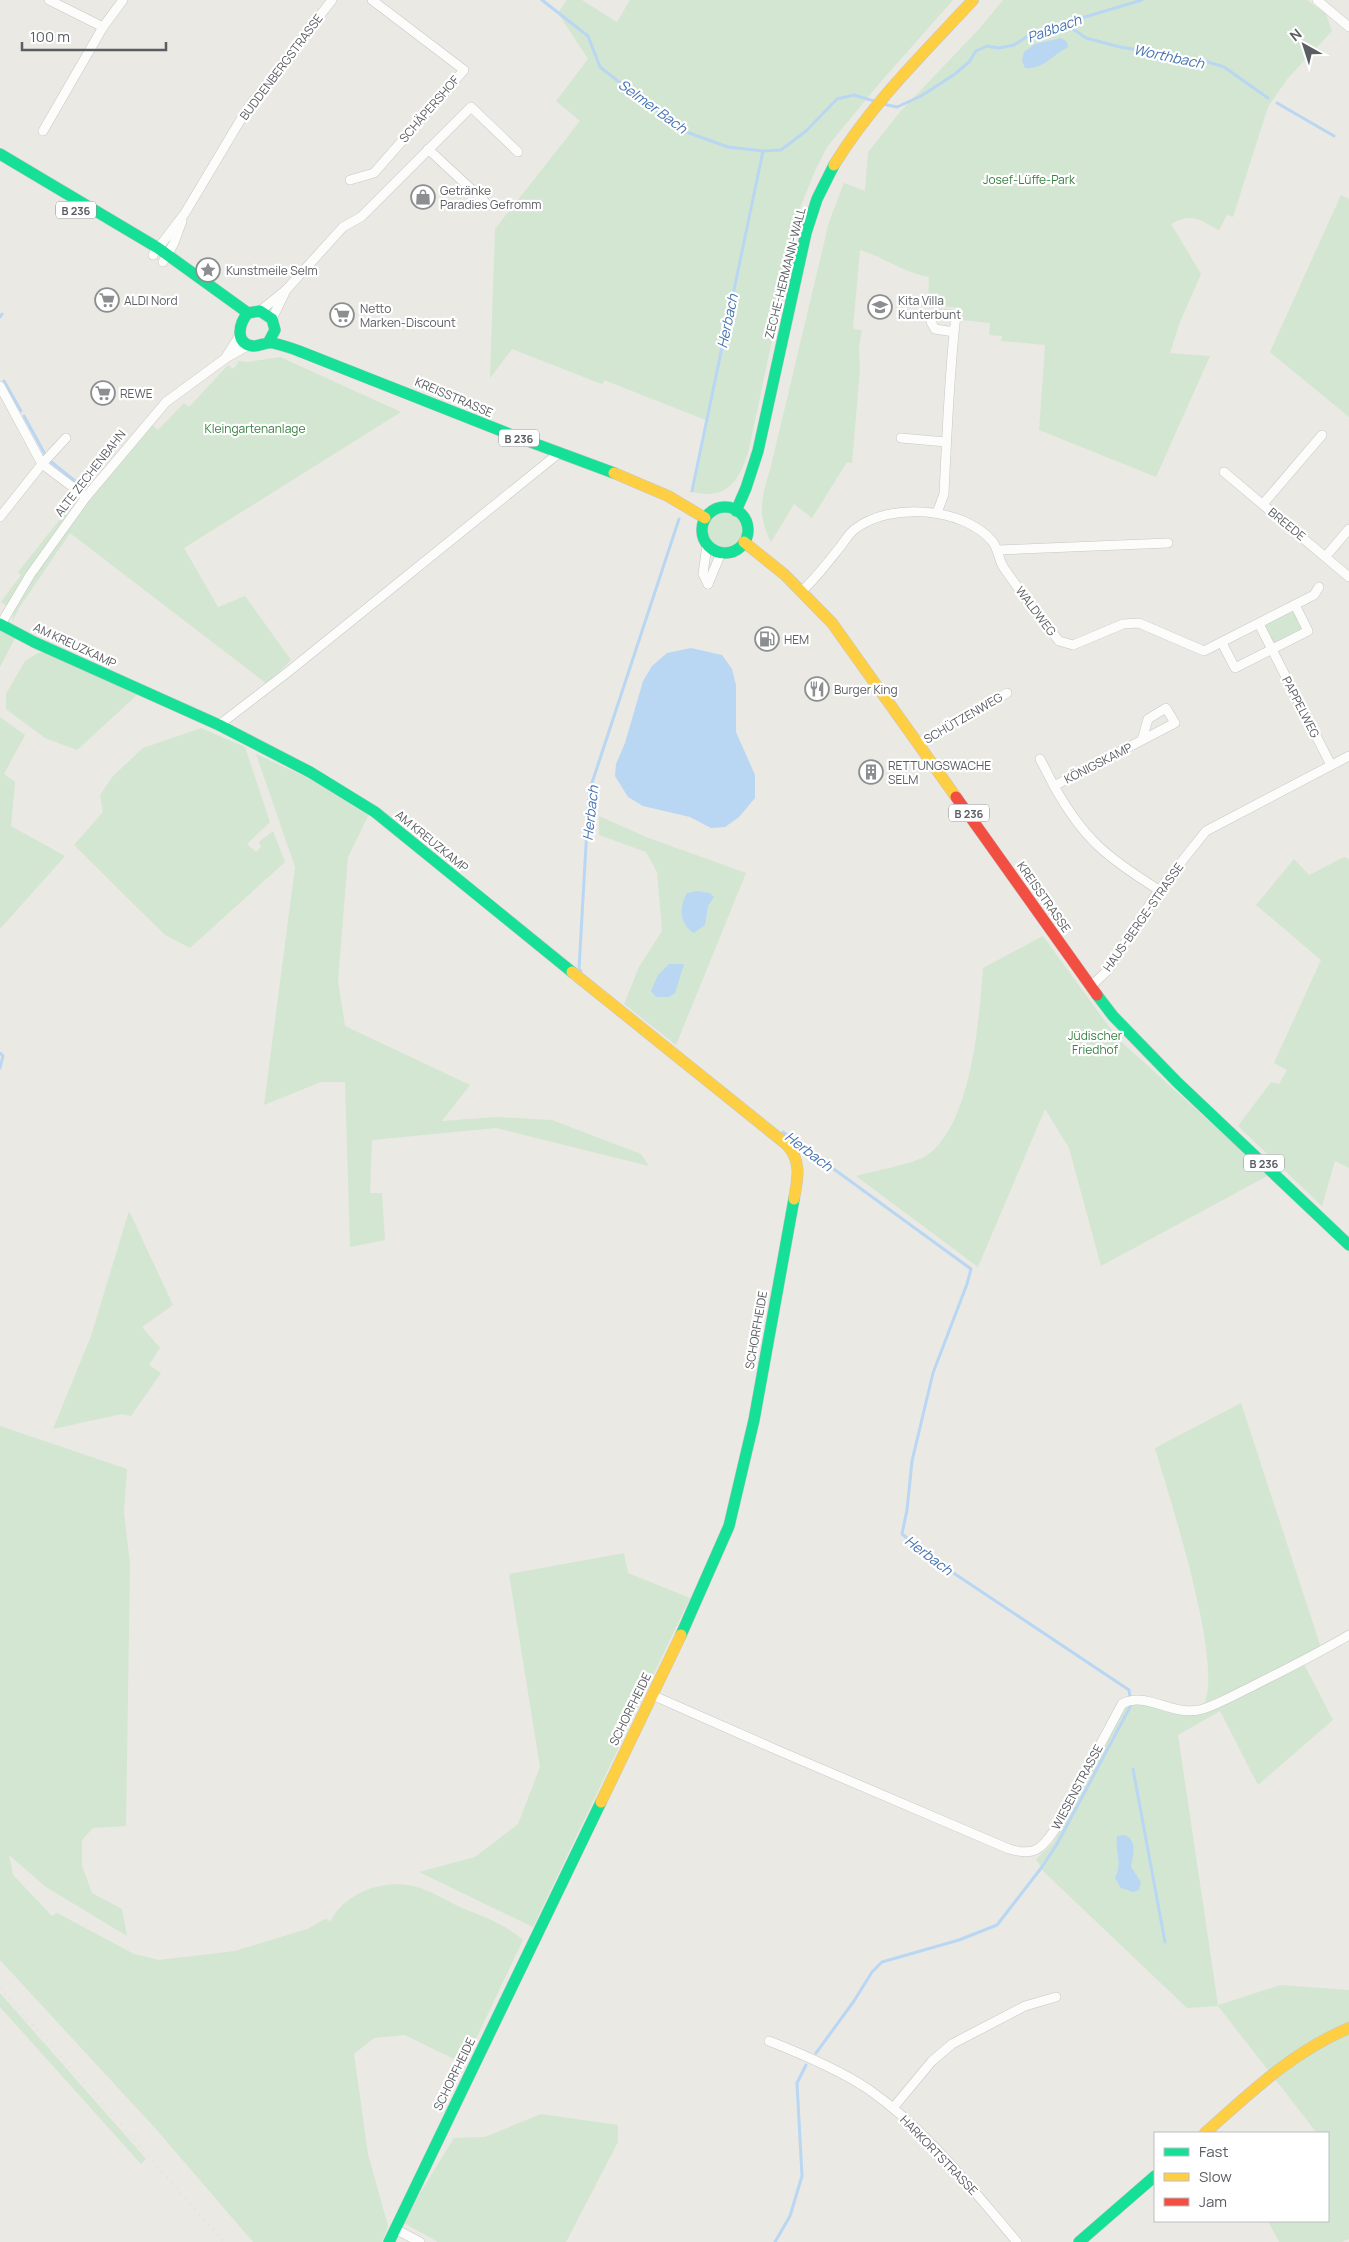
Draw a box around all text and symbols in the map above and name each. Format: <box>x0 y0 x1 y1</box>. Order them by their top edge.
water label: Paßbach <box>1024 9 1084 47</box>
street label: BUDDENBERGSTRASSE <box>236 10 327 123</box>
scale bar <box>22 20 166 52</box>
north arrow <box>1279 20 1329 70</box>
text: N <box>1286 24 1305 45</box>
text: 100 m <box>30 26 70 47</box>
water label: Worthbach <box>1132 39 1207 73</box>
street label: SCHÄPERSHOF <box>395 72 463 146</box>
water label: Selmer Bach <box>615 75 692 138</box>
park label: Josef-Lüffe-Park <box>983 171 1076 188</box>
place label: Getränke Paradies Gefromm <box>440 182 541 213</box>
shop icon: Getränke Paradies Gefromm <box>410 184 436 210</box>
road number: B 236 <box>56 202 96 218</box>
street label: ZECHE-HERMANN-WALL <box>760 206 810 340</box>
place icon: Kunstmeile Selm <box>195 257 221 283</box>
place label: Kunstmeile Selm <box>226 262 318 279</box>
supermarket icon: ALDI Nord <box>94 287 120 313</box>
water label: Herbach <box>712 291 742 350</box>
place label: ALDI Nord <box>124 292 178 309</box>
place label: Kita Villa Kunterbunt <box>898 292 961 323</box>
school or university icon: Kita Villa Kunterbunt <box>867 294 893 320</box>
place label: Netto Marken-Discount <box>360 300 456 331</box>
supermarket icon: Netto Marken-Discount <box>329 302 355 328</box>
street label: KREISSTRASSE <box>412 373 496 421</box>
supermarket icon: REWE <box>90 380 116 406</box>
place label: REWE <box>120 385 153 402</box>
park label: Kleingartenanlage <box>205 420 305 437</box>
street label: ALTE ZECHENBAHN <box>51 426 129 520</box>
road number: B 236 <box>499 429 539 446</box>
street label: BREEDE <box>1265 504 1309 544</box>
street label: WALDWEG <box>1012 583 1061 640</box>
street label: AM KREUZKAMP <box>31 618 119 672</box>
fuel station icon: HEM <box>754 626 780 652</box>
place label: HEM <box>784 631 809 648</box>
street label: PAPPELWEG <box>1278 673 1324 741</box>
restaurant icon: Burger King <box>804 676 830 702</box>
place label: Burger King <box>834 681 898 698</box>
street label: SCHÜTZENWEG <box>920 688 1006 747</box>
street label: KÖNIGSKAMP <box>1061 739 1135 787</box>
place label: RETTUNGSWACHE SELM <box>888 757 991 788</box>
building icon: RETTUNGSWACHE SELM <box>858 759 884 785</box>
water label: Herbach <box>578 784 602 841</box>
road number: B 236 <box>949 804 989 821</box>
street label: AM KREUZKAMP <box>392 806 472 876</box>
street label: KREISSTRASSE <box>1013 858 1075 936</box>
street label: HAUS-BERGE-STRASSE <box>1099 859 1187 975</box>
park label: Jüdischer Friedhof <box>1068 1027 1123 1058</box>
water label: Herbach <box>781 1127 837 1176</box>
road number: B 236 <box>1244 1154 1284 1172</box>
street label: SCHORFHEIDE <box>741 1289 771 1370</box>
water label: Herbach <box>901 1531 957 1580</box>
street label: SCHORFHEIDE <box>605 1670 655 1748</box>
street label: WIESENSTRASSE <box>1047 1741 1107 1833</box>
street label: SCHORFHEIDE <box>429 2035 479 2113</box>
street label: HARKORTSTRASSE <box>896 2111 982 2199</box>
legend <box>1154 2132 1329 2222</box>
text: Fast <box>1199 2141 1228 2162</box>
text: Slow <box>1199 2166 1232 2187</box>
text: Jam <box>1199 2191 1227 2212</box>

